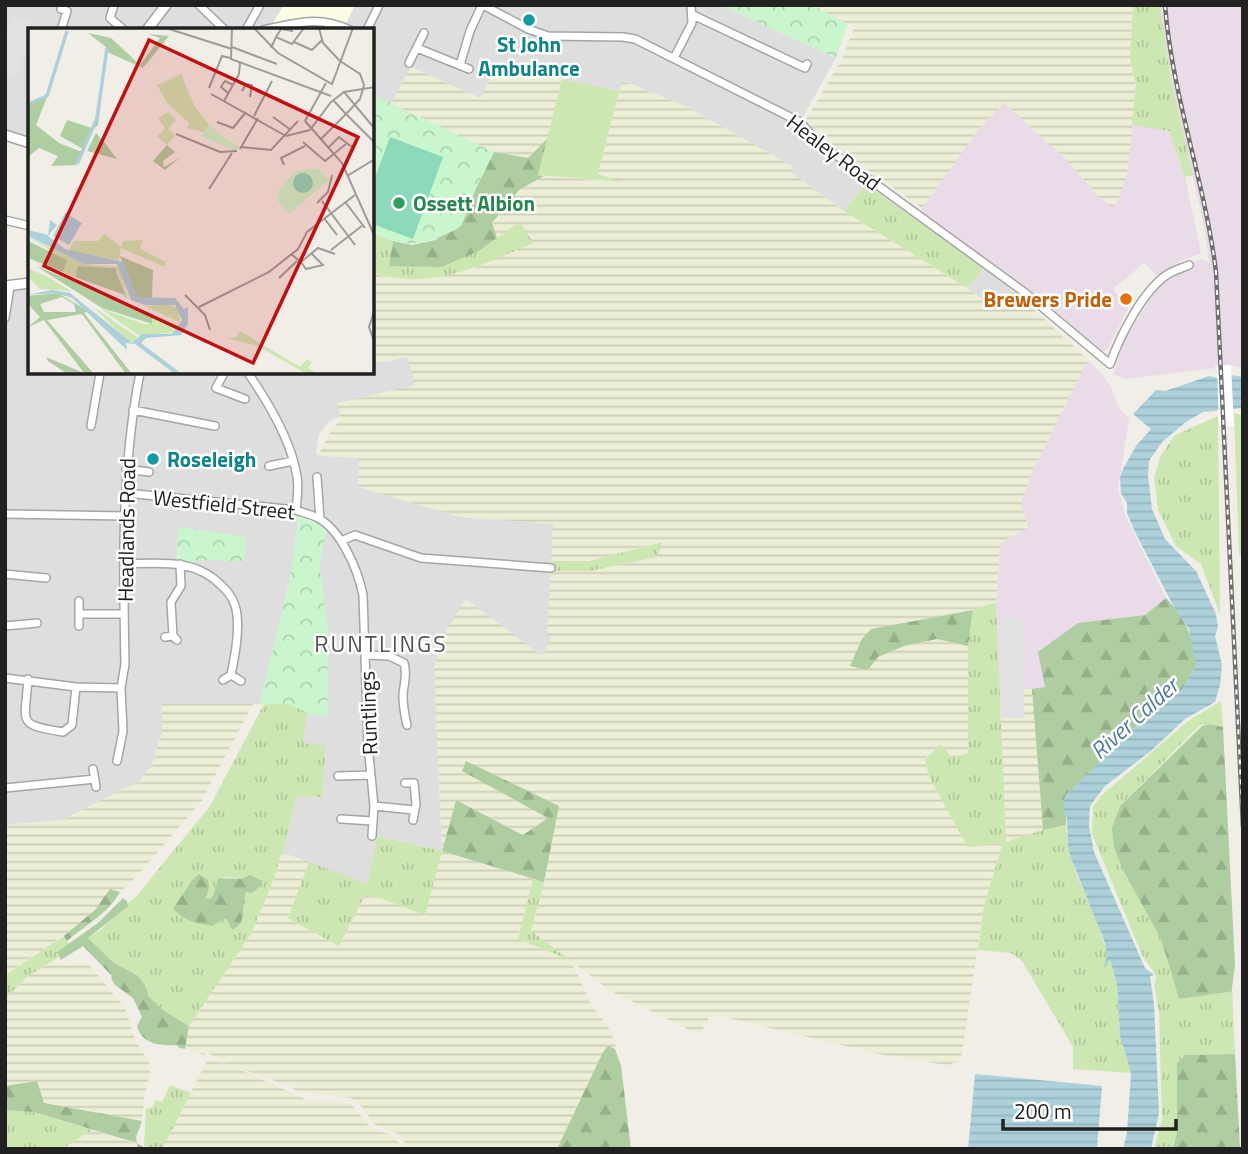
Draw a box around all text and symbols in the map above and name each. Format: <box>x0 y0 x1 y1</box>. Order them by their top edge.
marker: St John Ambulance <box>521 12 537 28</box>
inset map <box>28 28 374 374</box>
place label: St John Ambulance <box>478 28 580 84</box>
street label: Healey Road <box>780 106 888 198</box>
place label: Ossett Albion <box>413 187 535 219</box>
marker: Ossett Albion <box>391 195 407 211</box>
place label: Brewers Pride <box>984 283 1112 315</box>
marker: Brewers Pride <box>1118 291 1134 307</box>
place label: Roseleigh <box>167 443 256 475</box>
marker: Roseleigh <box>145 451 161 467</box>
street label: Headlands Road <box>109 458 143 602</box>
street label: Westfield Street <box>151 481 297 527</box>
district label: RUNTLINGS <box>314 626 448 661</box>
water label: River Calder <box>1082 667 1188 767</box>
street label: Runtlings <box>351 671 385 755</box>
scale bar <box>1003 1088 1176 1132</box>
text: 200 m <box>1014 1095 1071 1127</box>

